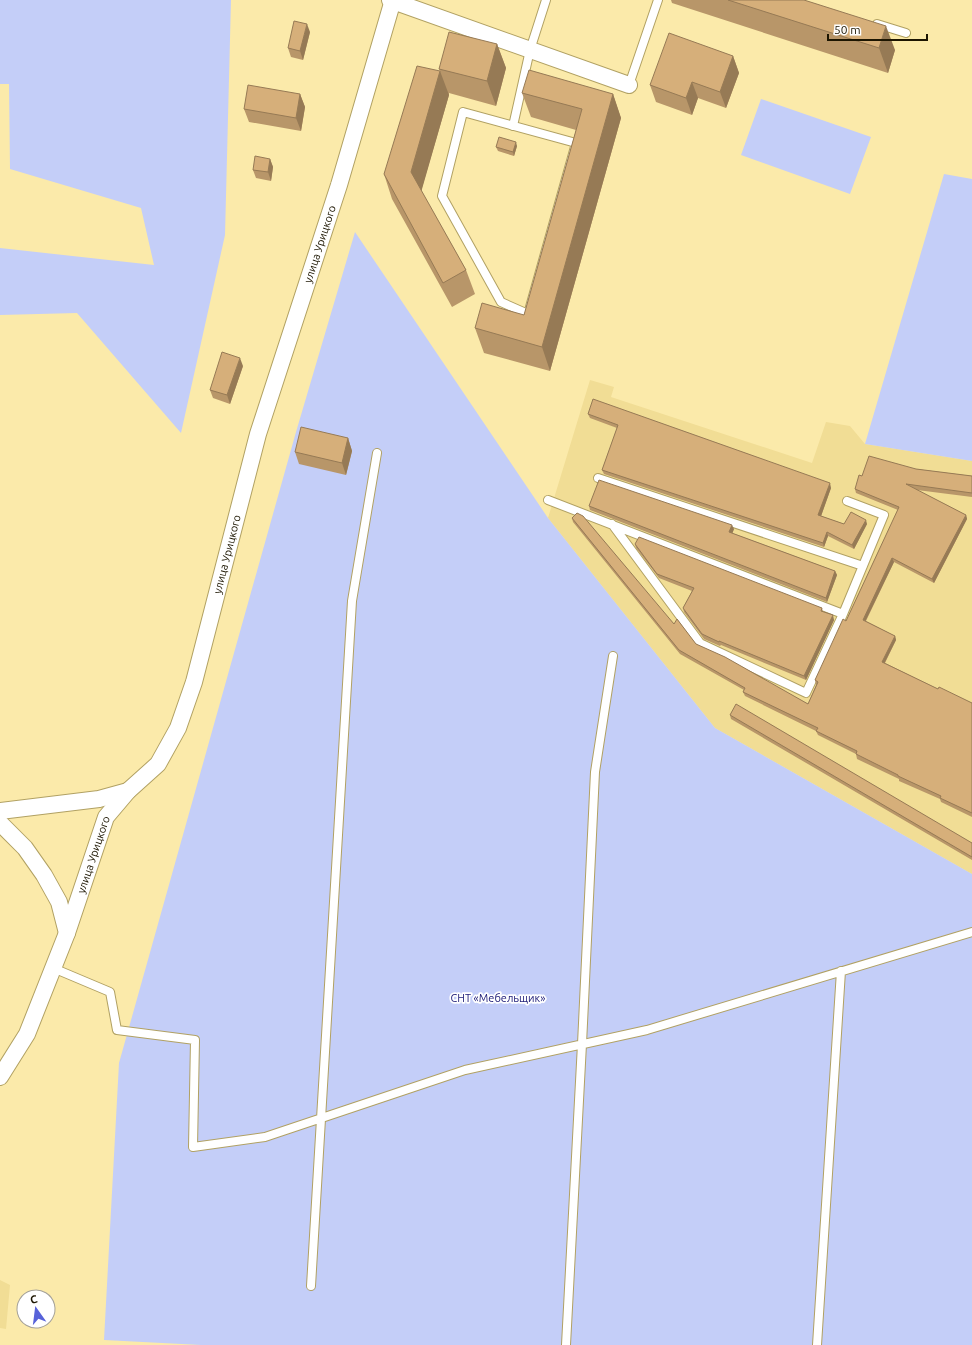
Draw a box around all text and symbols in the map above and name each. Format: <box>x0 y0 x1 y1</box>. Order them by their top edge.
scale bar <box>828 16 927 42</box>
text: 50 m <box>834 23 861 36</box>
street label: улица Урицкого <box>302 204 338 284</box>
street label: улица Урицкого <box>211 514 243 595</box>
street label: улица Урицкого <box>75 814 112 895</box>
park label: СНТ «Мебельщик» <box>451 992 545 1004</box>
north arrow <box>16 1289 56 1329</box>
text: С <box>29 1293 38 1306</box>

